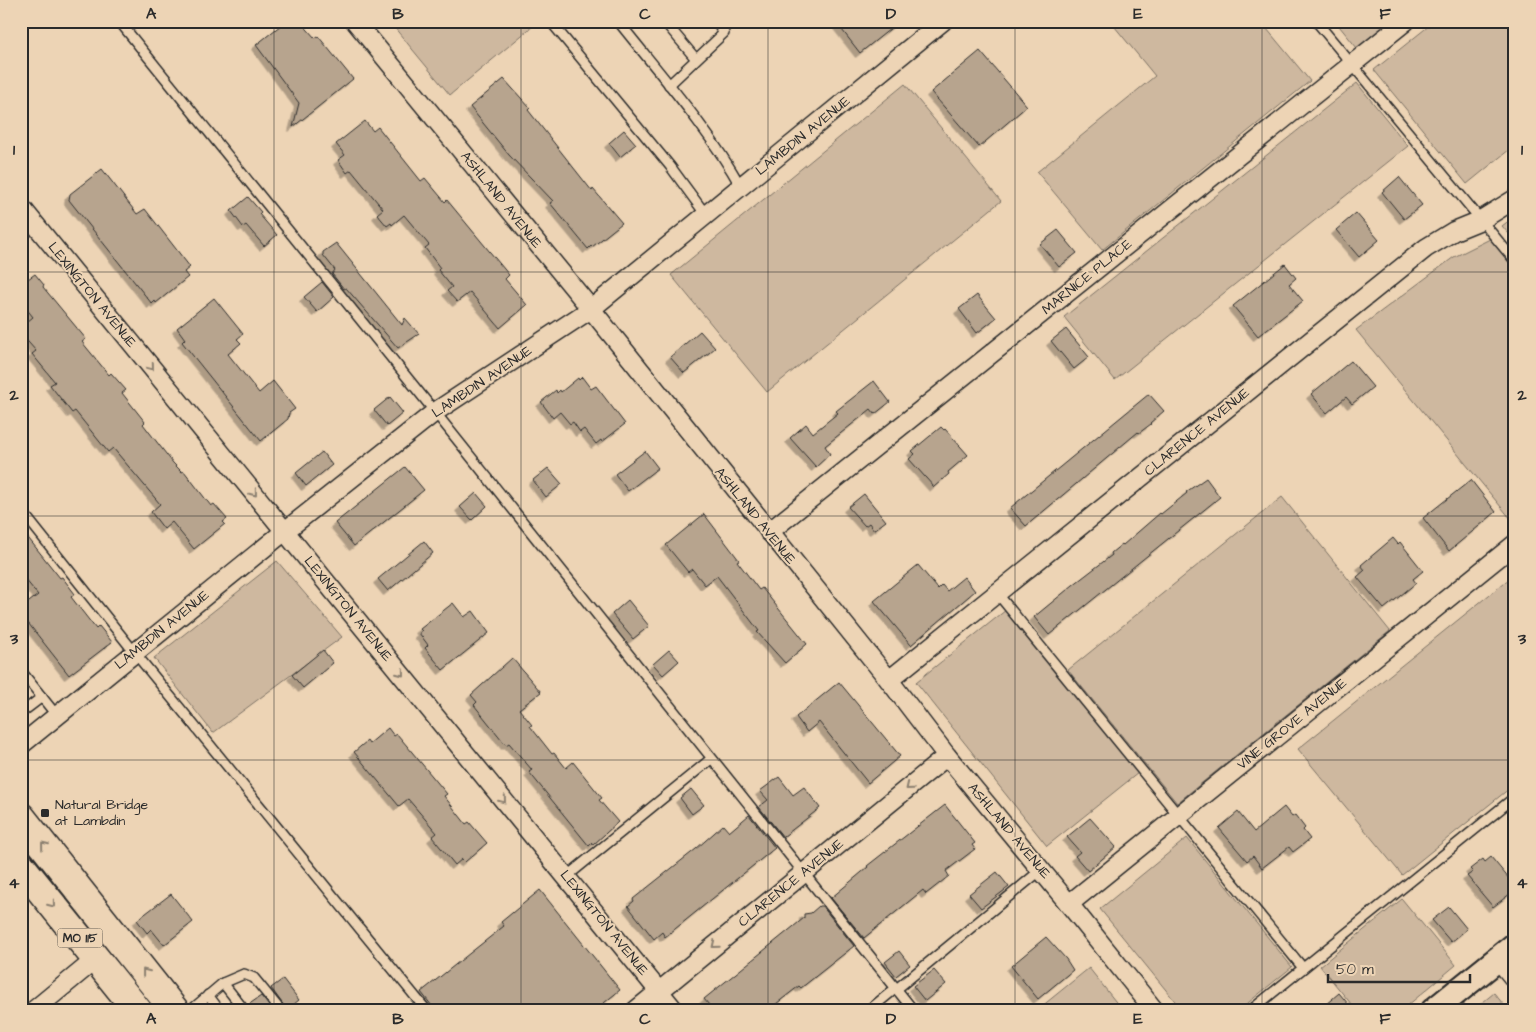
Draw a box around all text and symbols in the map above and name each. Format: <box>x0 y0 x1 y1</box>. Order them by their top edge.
text: A <box>146 3 157 25</box>
text: B <box>392 3 404 25</box>
text: C <box>639 3 651 25</box>
text: D <box>886 3 897 25</box>
text: E <box>1133 3 1143 25</box>
text: F <box>1379 3 1391 25</box>
street label: LAMBDIN AVENUE <box>751 91 855 181</box>
text: 1 <box>13 139 16 161</box>
text: 1 <box>1521 139 1524 161</box>
street label: ASHLAND AVENUE <box>456 147 547 253</box>
street label: MARNICE PLACE <box>1038 234 1137 320</box>
street label: LEXINGTON AVENUE <box>43 238 141 353</box>
street label: LAMBDIN AVENUE <box>428 341 537 423</box>
one-way arrow <box>146 361 154 370</box>
street label: CLARENCE AVENUE <box>1140 383 1255 481</box>
text: 2 <box>8 384 19 406</box>
text: 2 <box>1516 384 1527 406</box>
street label: ASHLAND AVENUE <box>710 463 801 569</box>
one-way arrow <box>248 487 257 496</box>
street label: LEXINGTON AVENUE <box>299 552 397 667</box>
street label: LAMBDIN AVENUE <box>110 585 214 675</box>
text: 3 <box>9 628 19 650</box>
text: 3 <box>1517 628 1527 650</box>
one-way arrow <box>395 668 404 677</box>
street label: VINE GROVE AVENUE <box>1233 673 1352 775</box>
street label: ASHLAND AVENUE <box>963 779 1056 884</box>
one-way arrow <box>906 782 915 790</box>
one-way arrow <box>498 794 507 803</box>
place label: Natural Bridge at Lambdin <box>55 795 149 831</box>
marker: Natural Bridge at Lambdin <box>39 807 51 819</box>
street label: CLARENCE AVENUE <box>734 834 849 932</box>
one-way arrow <box>41 842 49 851</box>
street label: LEXINGTON AVENUE <box>555 866 653 981</box>
text: 4 <box>9 872 20 894</box>
text: 4 <box>1517 872 1528 894</box>
one-way arrow <box>46 898 54 907</box>
road number: MO 115 <box>58 928 102 948</box>
one-way arrow <box>712 939 721 948</box>
scale bar <box>1328 952 1471 984</box>
text: 50 m <box>1336 959 1374 980</box>
one-way arrow <box>143 969 151 978</box>
text: A <box>146 1008 157 1030</box>
text: B <box>392 1008 404 1030</box>
text: C <box>639 1008 651 1030</box>
text: D <box>886 1008 897 1030</box>
text: E <box>1133 1008 1143 1030</box>
text: F <box>1379 1008 1391 1030</box>

